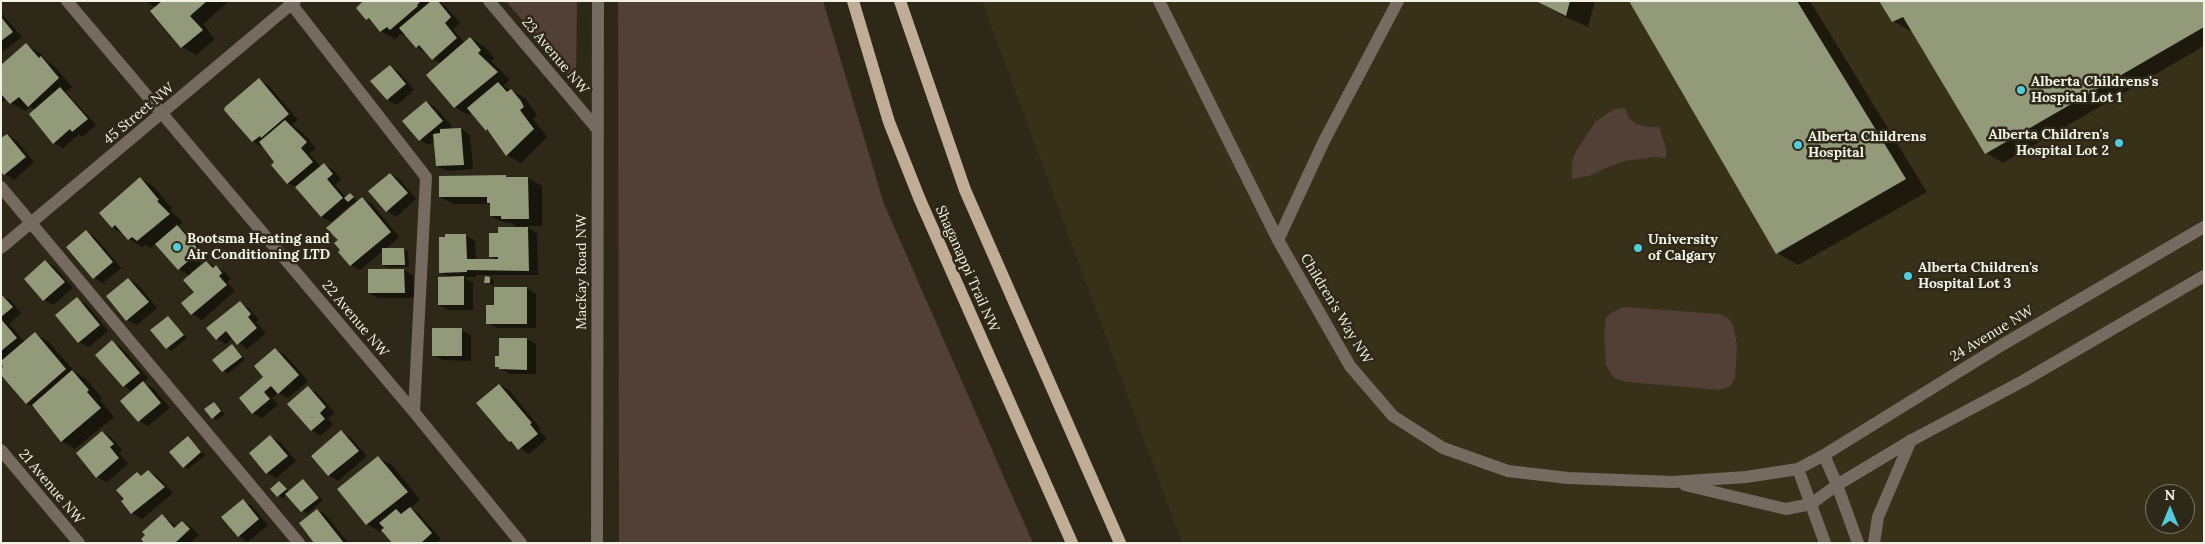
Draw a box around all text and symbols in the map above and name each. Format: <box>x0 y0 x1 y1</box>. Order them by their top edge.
street label: 23 Avenue NW <box>518 14 592 98</box>
place label: Alberta Childrens's Hospital Lot 1 <box>2031 74 2159 106</box>
street label: 45 Street NW <box>100 80 178 148</box>
marker: Alberta Childrens's Hospital Lot 1 <box>2015 84 2027 96</box>
place label: Alberta Children's Hospital Lot 2 <box>1989 127 2109 160</box>
place label: Alberta Childrens Hospital <box>1808 129 1926 162</box>
marker: Alberta Children's Hospital Lot 2 <box>2113 137 2125 149</box>
marker: Alberta Childrens Hospital <box>1792 139 1804 151</box>
street label: Shaganappi Trail NW <box>932 203 1002 335</box>
street label: MacKay Road NW <box>574 214 590 330</box>
place label: Bootsma Heating and Air Conditioning LTD <box>187 231 330 264</box>
place label: University of Calgary <box>1648 232 1718 264</box>
marker: Bootsma Heating and Air Conditioning LTD <box>171 241 183 253</box>
marker: University of Calgary <box>1632 242 1644 254</box>
street label: Children's Way NW <box>1297 251 1375 367</box>
place label: Alberta Children's Hospital Lot 3 <box>1918 260 2038 292</box>
marker: Alberta Children's Hospital Lot 3 <box>1902 270 1914 282</box>
street label: 22 Avenue NW <box>318 277 392 361</box>
street label: 24 Avenue NW <box>1947 303 2037 365</box>
street label: 21 Avenue NW <box>15 446 87 528</box>
north arrow <box>2145 484 2195 534</box>
text: N <box>2165 486 2175 504</box>

